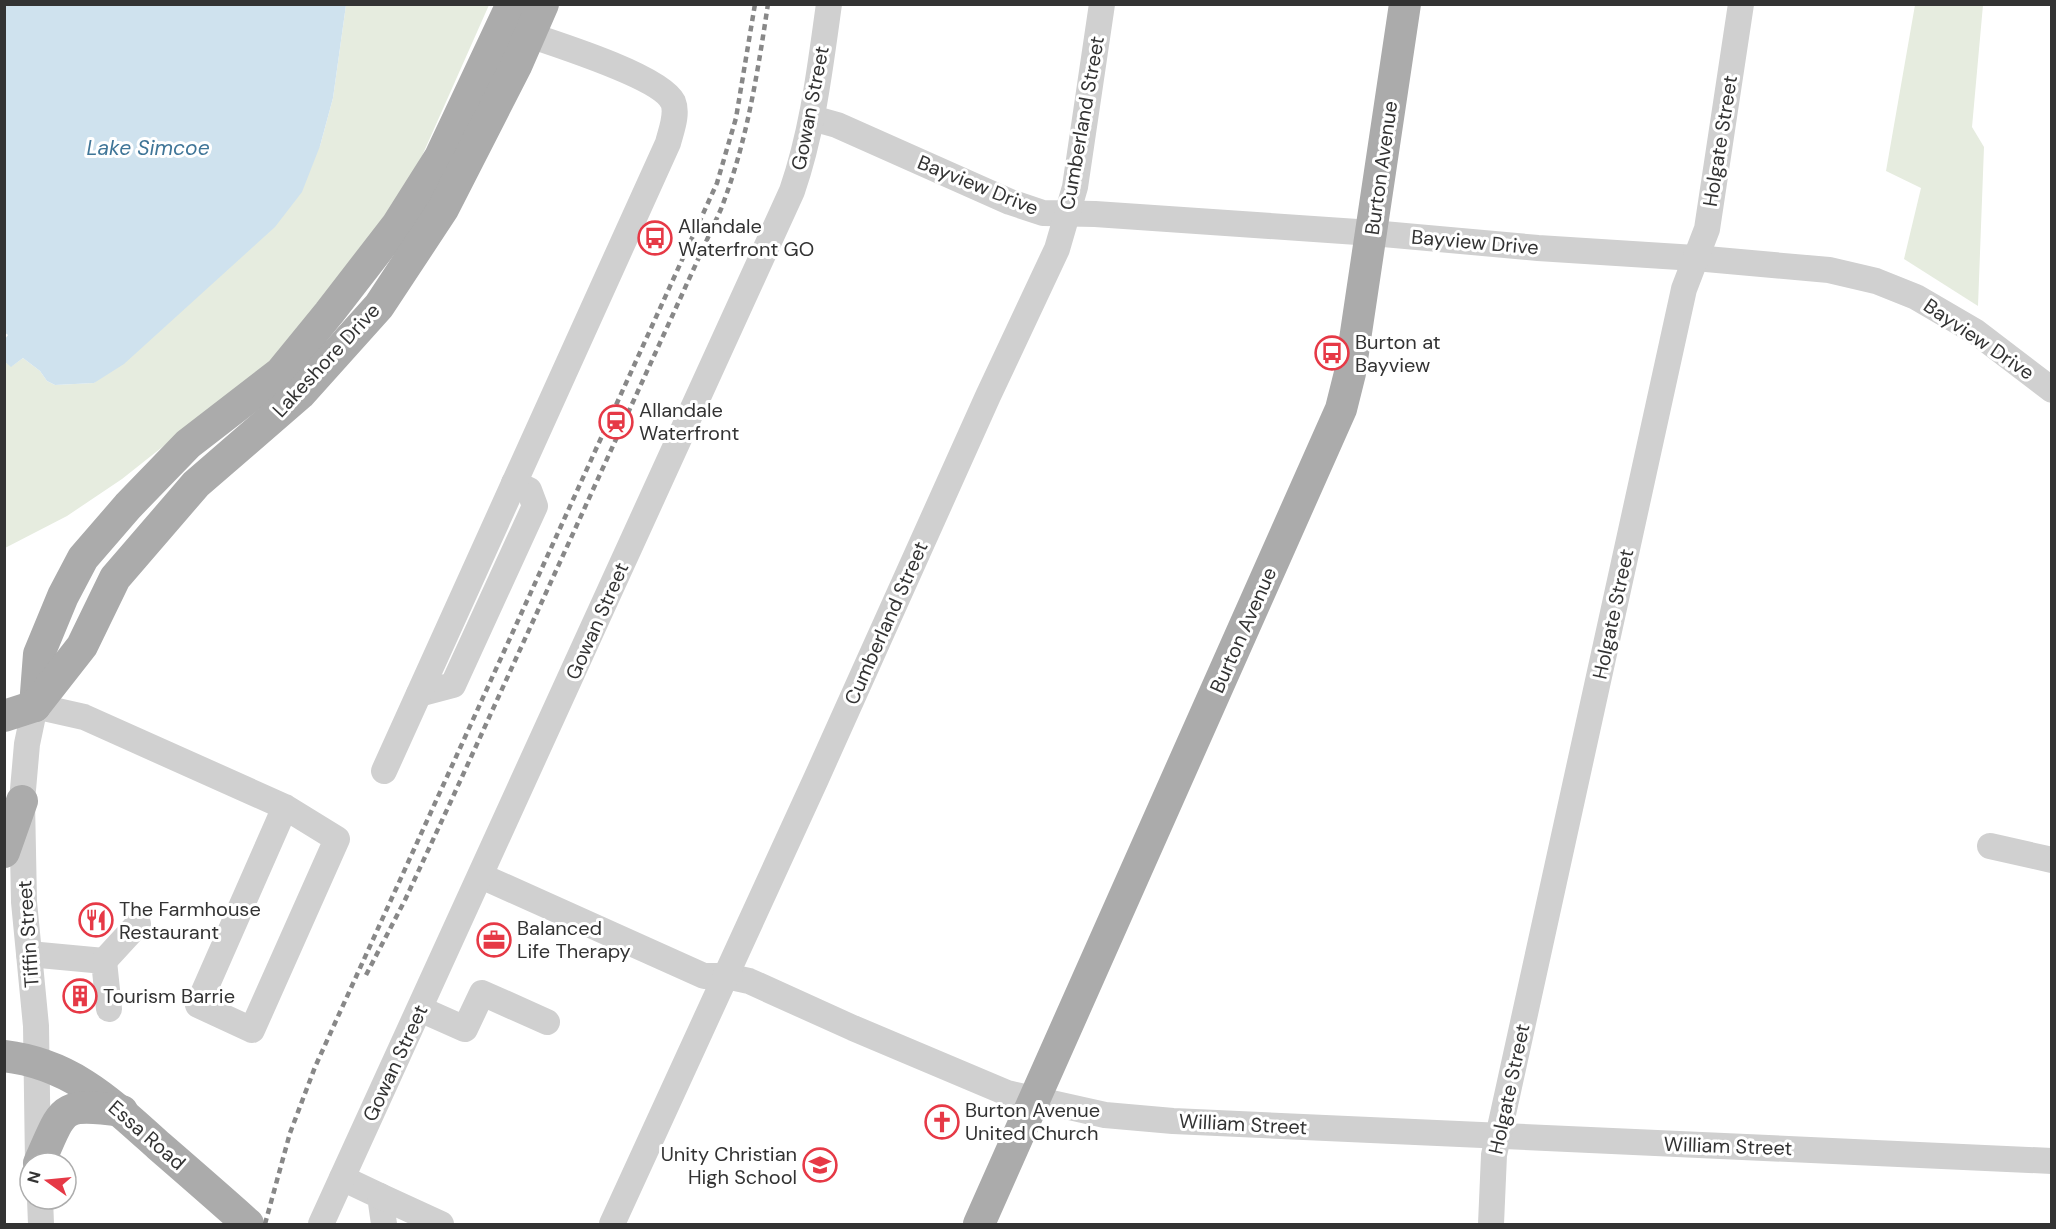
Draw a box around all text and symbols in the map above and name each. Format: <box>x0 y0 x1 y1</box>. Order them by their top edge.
street label: Cumberland Street <box>1054 34 1110 212</box>
street label: Gowan Street <box>785 44 835 172</box>
street label: Holgate Street <box>1697 73 1743 209</box>
street label: Burton Avenue <box>1359 99 1403 237</box>
water label: Lake Simcoe <box>86 134 210 162</box>
street label: Bayview Drive <box>914 149 1042 221</box>
place label: Allandale Waterfront GO <box>678 213 814 262</box>
bus stop icon: Allandale Waterfront GO <box>637 220 673 256</box>
street label: Bayview Drive <box>1410 223 1540 261</box>
street label: Bayview Drive <box>1919 292 2039 386</box>
street label: Lakeshore Drive <box>266 298 386 422</box>
place label: Burton at Bayview <box>1355 329 1441 378</box>
bus stop icon: Burton at Bayview <box>1314 335 1350 371</box>
place label: Allandale Waterfront <box>639 397 739 446</box>
station icon: Allandale Waterfront <box>598 404 634 440</box>
street label: Cumberland Street <box>838 537 934 709</box>
street label: Holgate Street <box>1586 546 1640 682</box>
street label: Gowan Street <box>560 558 635 684</box>
street label: Burton Avenue <box>1204 563 1282 697</box>
street label: Tiffin Street <box>11 879 45 989</box>
place label: The Farmhouse Restaurant <box>119 896 261 945</box>
restaurant icon: The Farmhouse Restaurant <box>78 902 114 938</box>
place label: Balanced Life Therapy <box>517 915 631 964</box>
office icon: Balanced Life Therapy <box>476 922 512 958</box>
building icon: Tourism Barrie <box>62 978 98 1014</box>
place label: Tourism Barrie <box>103 983 235 1009</box>
street label: Gowan Street <box>357 1000 433 1126</box>
street label: Holgate Street <box>1482 1021 1536 1157</box>
street label: Essa Road <box>103 1094 191 1176</box>
place label: Burton Avenue United Church <box>965 1097 1100 1146</box>
church icon: Burton Avenue United Church <box>924 1104 960 1140</box>
street label: William Street <box>1178 1108 1308 1140</box>
street label: William Street <box>1663 1131 1793 1161</box>
place label: Unity Christian High School <box>661 1141 797 1190</box>
school or university icon: Unity Christian High School <box>802 1147 838 1183</box>
north arrow <box>18 1151 78 1211</box>
text: N <box>22 1169 46 1186</box>

